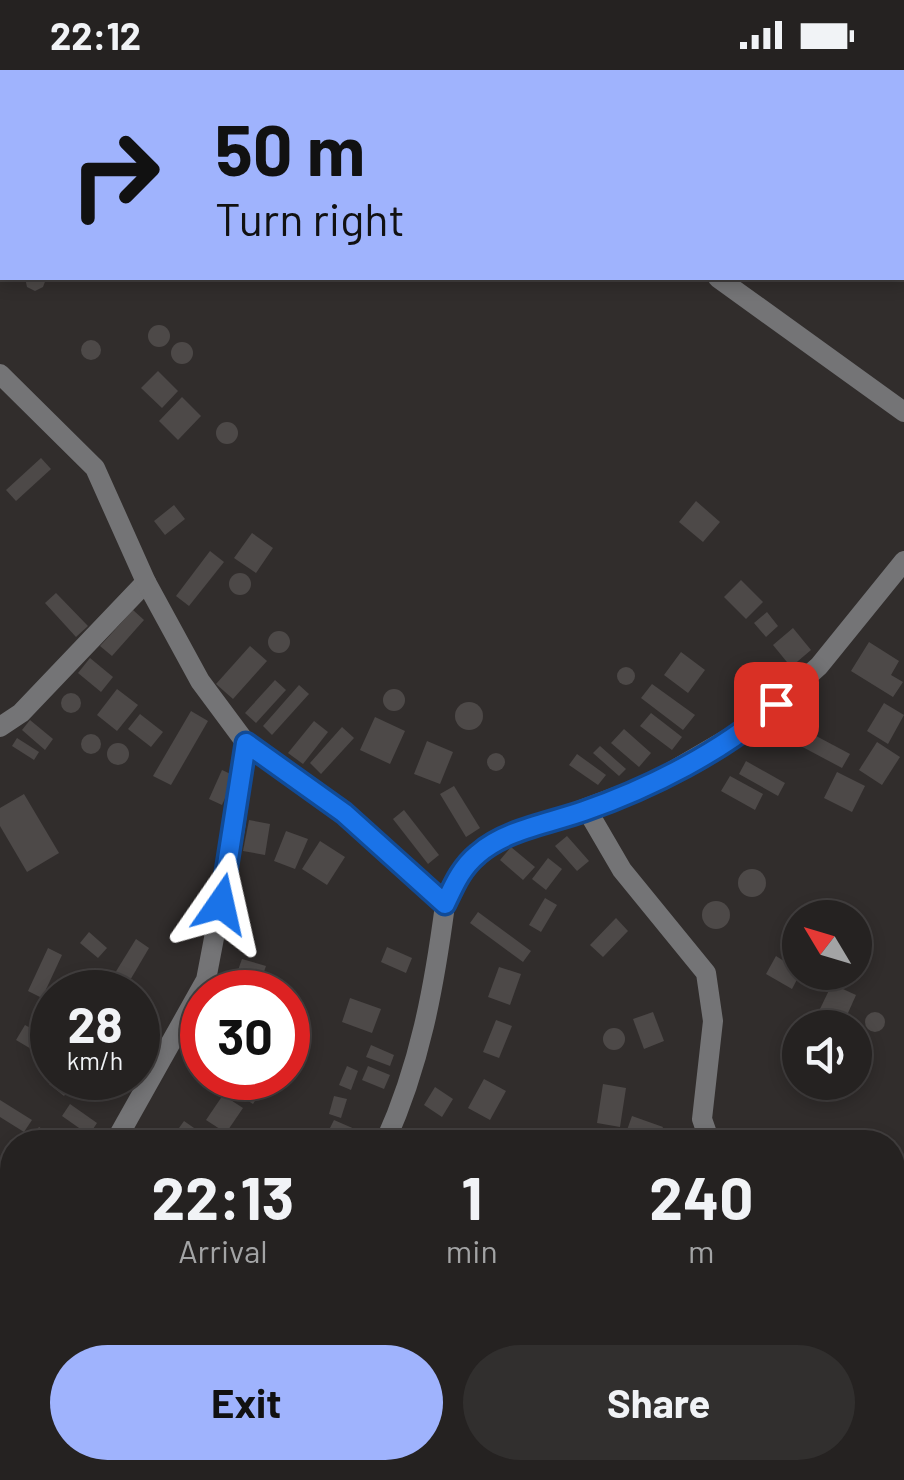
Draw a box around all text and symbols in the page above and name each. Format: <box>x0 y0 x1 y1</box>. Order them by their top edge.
text: 22:12 <box>50 12 141 58</box>
text: 50 m <box>215 106 365 190</box>
icon: right <box>50 110 180 240</box>
text: Turn right <box>215 191 405 245</box>
pin <box>734 662 819 747</box>
icon: arrive <box>749 677 804 732</box>
position arrow <box>169 852 273 956</box>
north arrow <box>782 900 872 990</box>
map controls <box>782 900 872 1100</box>
speed limit sign: 30 <box>180 970 310 1100</box>
text: 28 <box>67 993 123 1053</box>
button: sound <box>782 1010 872 1100</box>
text: km/h <box>67 1045 123 1075</box>
text: 22:13 <box>152 1160 294 1232</box>
text: 1 <box>461 1160 482 1232</box>
text: 240 <box>649 1160 753 1232</box>
text: Arrival <box>178 1231 268 1269</box>
text: min <box>446 1231 498 1269</box>
text: m <box>688 1231 715 1269</box>
button: Exit <box>50 1345 443 1460</box>
button: Share <box>463 1345 855 1460</box>

